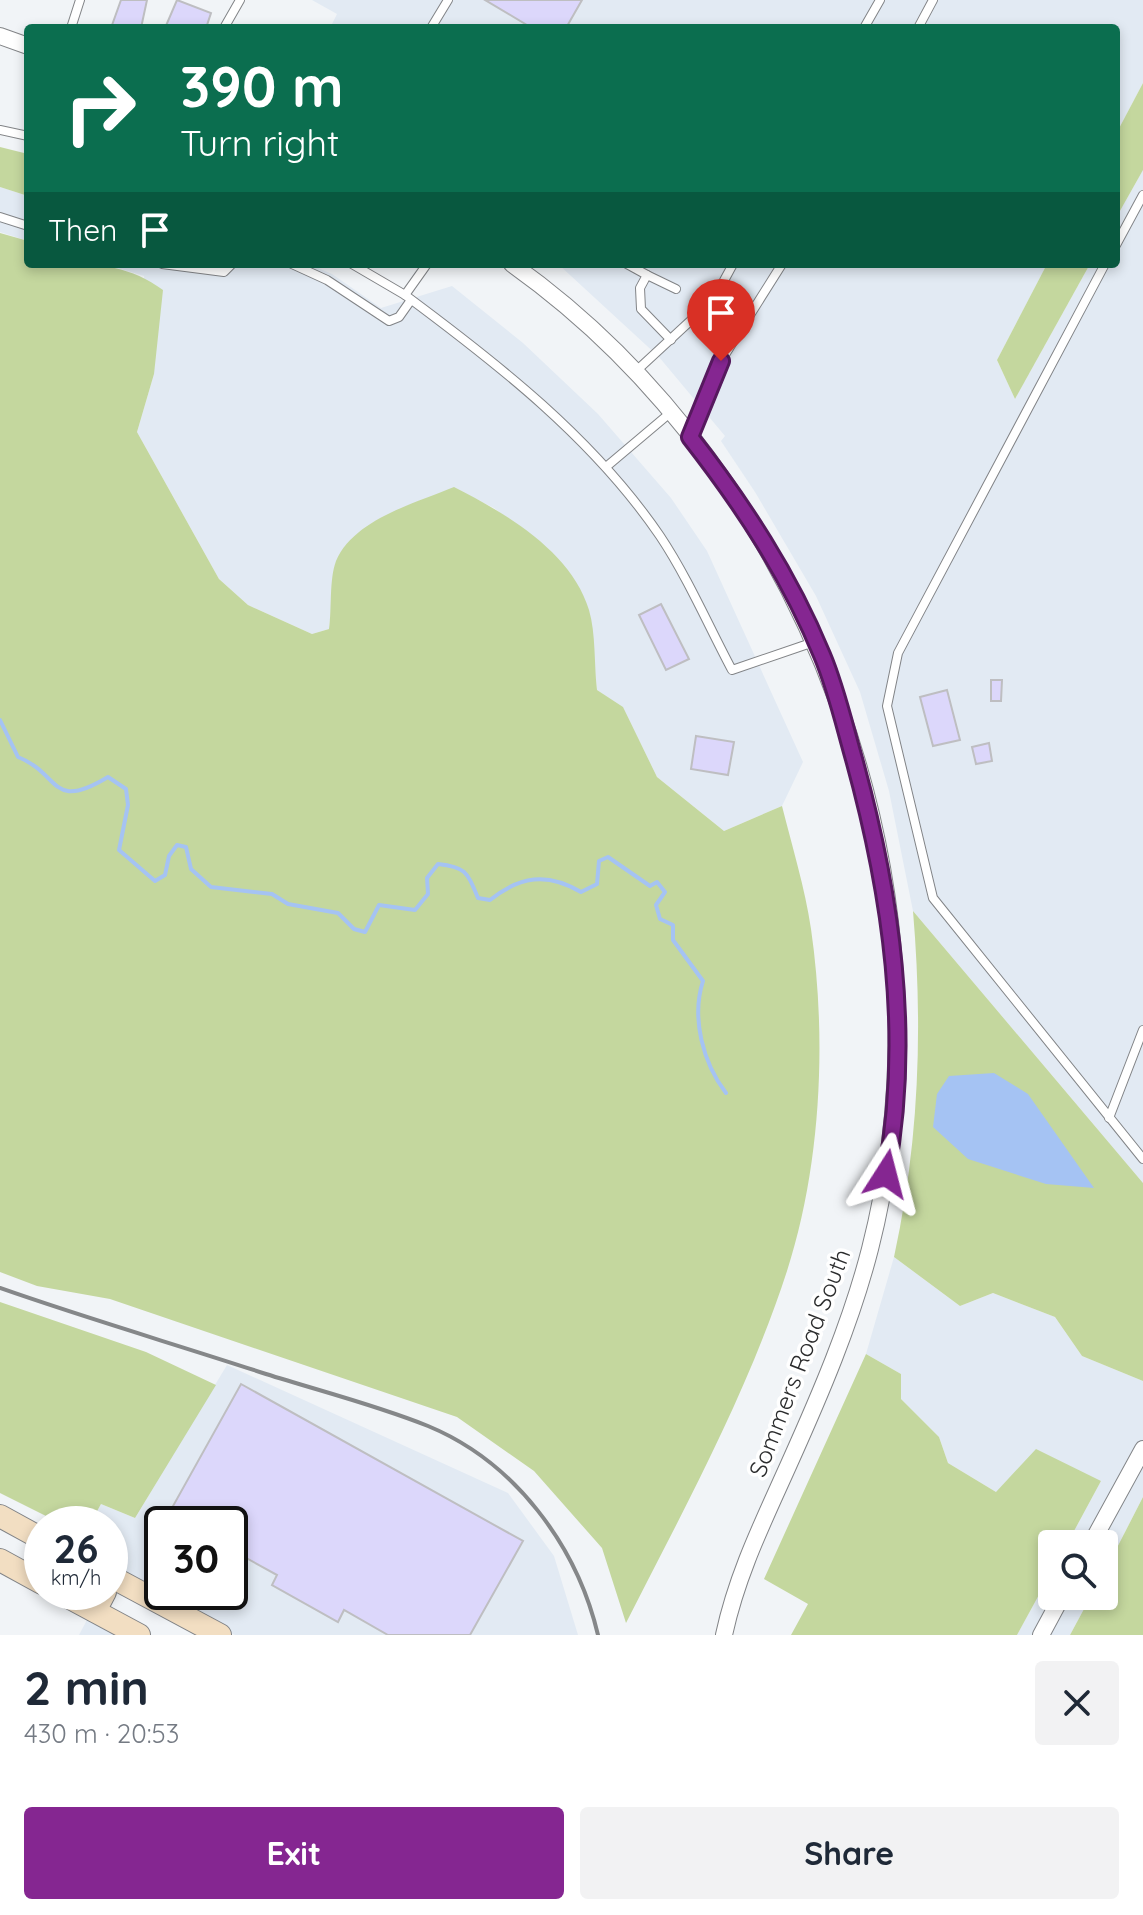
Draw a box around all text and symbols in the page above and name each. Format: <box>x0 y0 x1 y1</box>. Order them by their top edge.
text: 390 m <box>180 51 344 121</box>
icon: right <box>48 56 152 160</box>
text: Turn right <box>180 120 339 165</box>
icon: arrive <box>133 208 177 252</box>
text: Then <box>48 211 117 249</box>
pin <box>687 279 755 361</box>
icon: arrive <box>699 291 743 335</box>
position arrow <box>844 1132 928 1216</box>
street label: Sommers Road South <box>742 1244 856 1481</box>
speed limit sign: 30 <box>144 1506 248 1610</box>
text: 26 <box>54 1523 98 1573</box>
map controls <box>1038 1530 1118 1610</box>
button: search <box>1038 1530 1118 1610</box>
text: km/h <box>51 1565 101 1590</box>
text: 2 min <box>24 1657 149 1717</box>
button: close <box>1035 1661 1119 1745</box>
text: 430 m · 20:53 <box>24 1717 179 1750</box>
button: Exit <box>24 1807 564 1899</box>
button: Share <box>580 1807 1119 1899</box>

